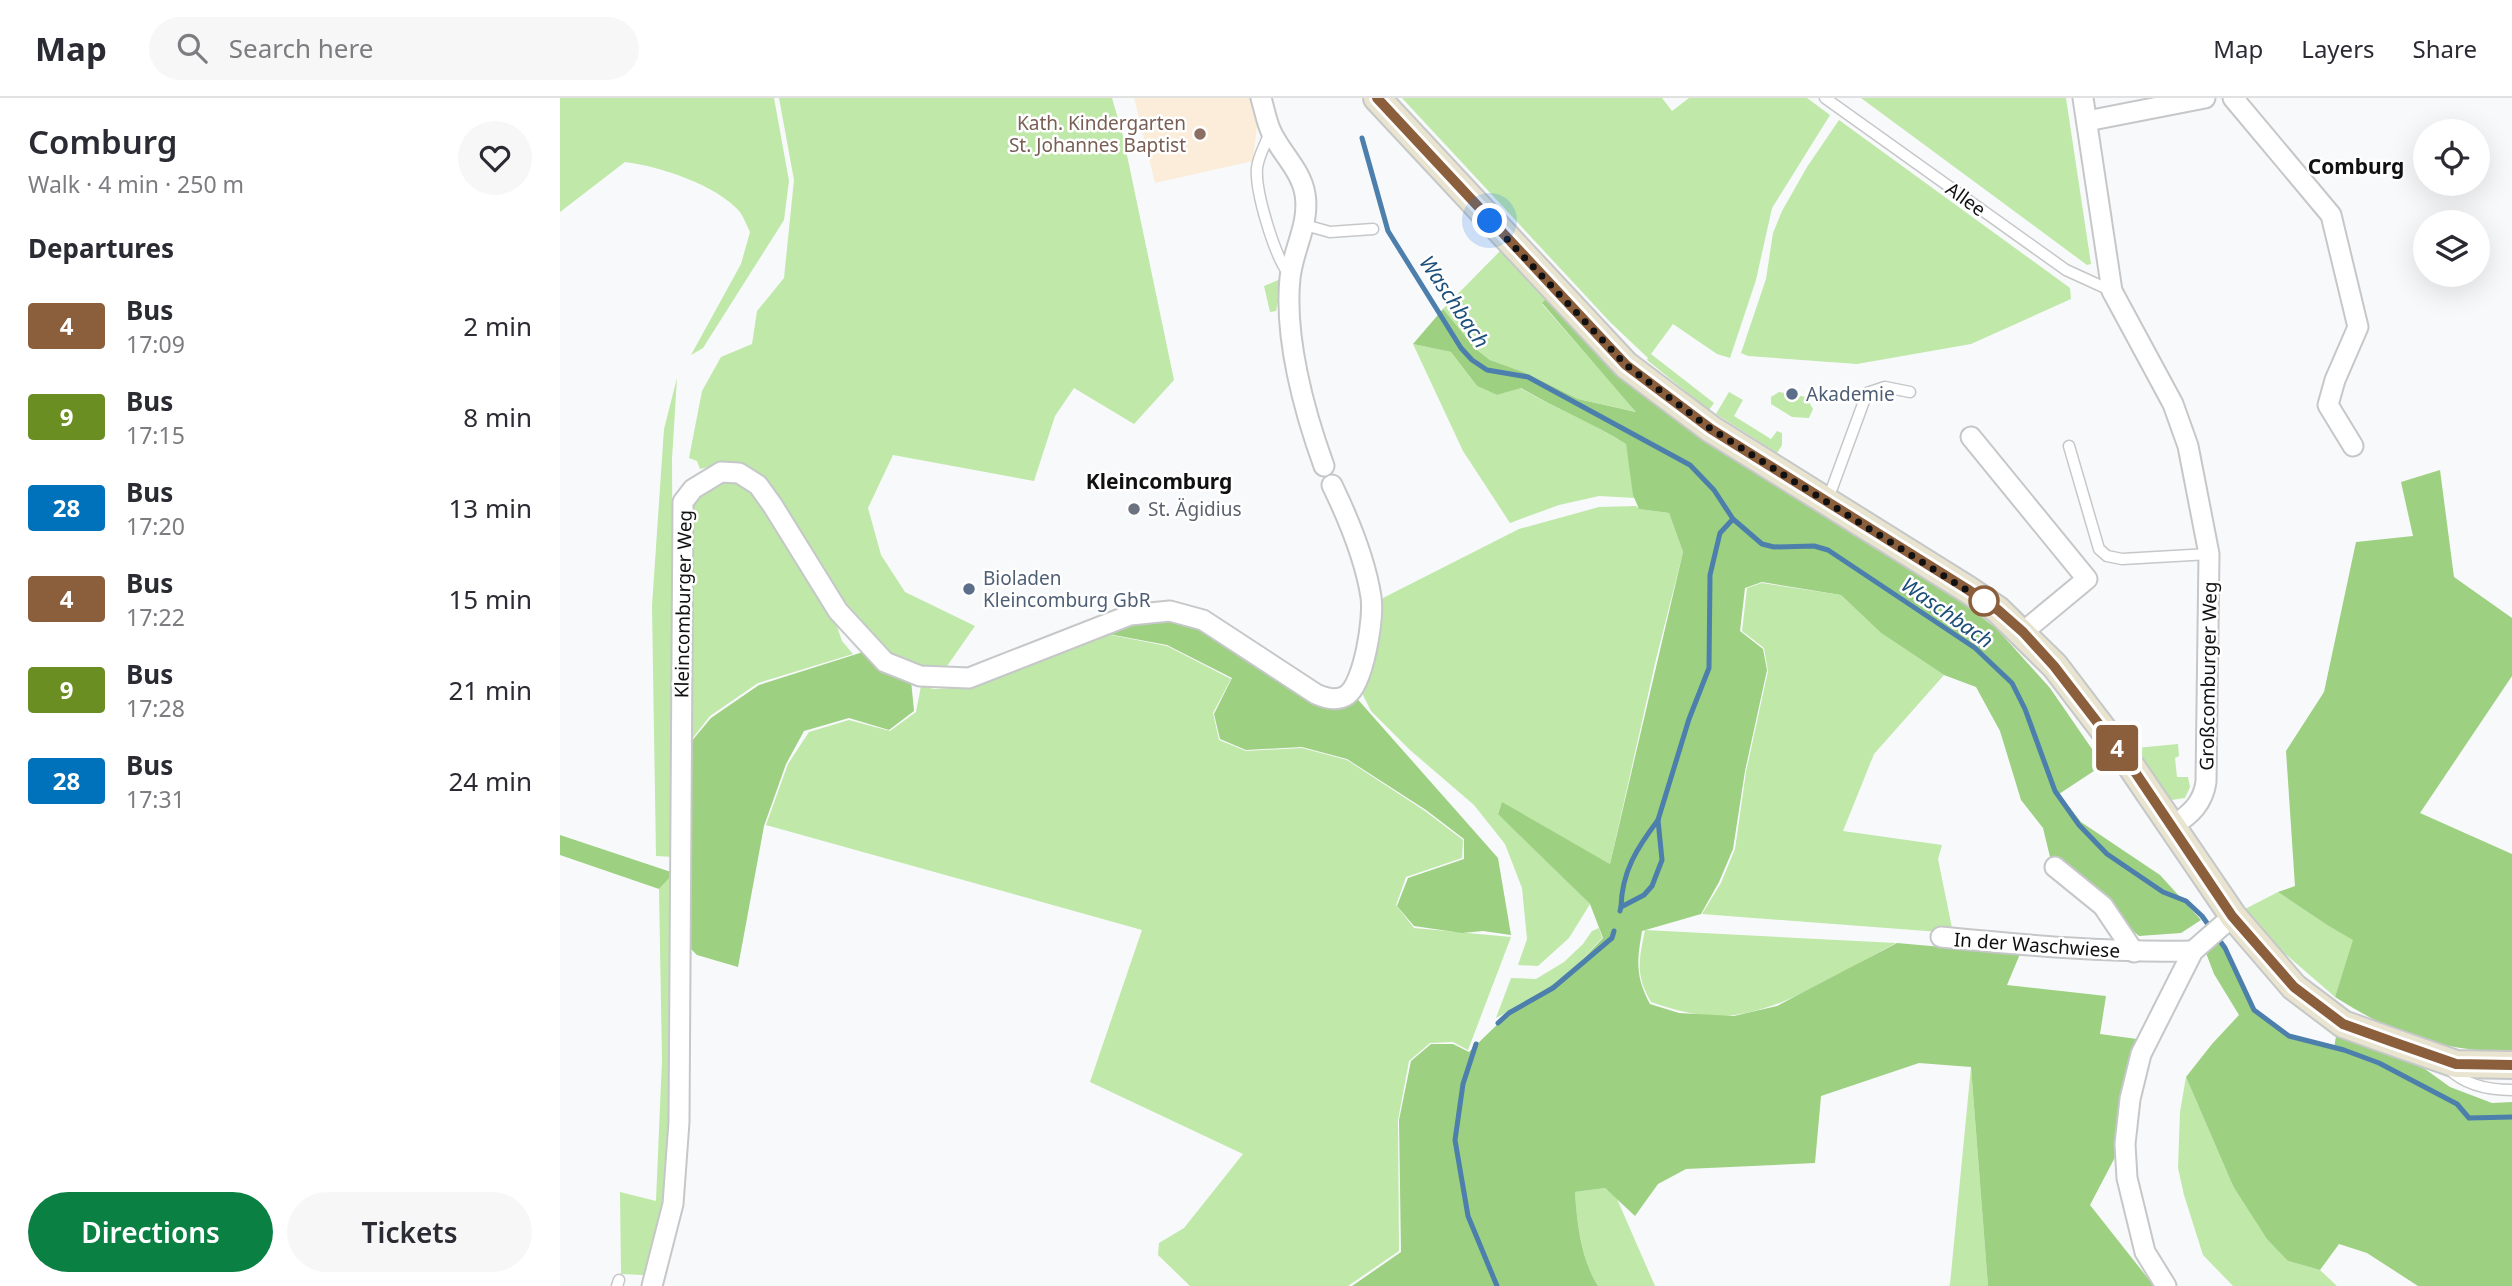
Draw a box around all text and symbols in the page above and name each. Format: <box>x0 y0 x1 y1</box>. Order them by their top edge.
search box <box>149 17 639 80</box>
text: Map <box>35 26 107 71</box>
icon: search <box>173 29 211 67</box>
text: Search here <box>229 30 373 66</box>
text: Map <box>2213 32 2263 65</box>
text: Layers <box>2301 32 2375 65</box>
text: Share <box>2413 32 2477 65</box>
place label: Kath. Kindergarten St. Johannes Baptist <box>1009 110 1186 158</box>
text: Comburg <box>28 119 177 164</box>
map controls <box>2413 119 2490 287</box>
button: locate <box>2413 119 2490 196</box>
button: heart <box>458 121 532 195</box>
marker: Kath. Kindergarten St. Johannes Baptist <box>1192 126 1208 142</box>
district label: Comburg <box>2308 152 2404 180</box>
text: Walk · 4 min · 250 m <box>28 168 244 200</box>
street label: Allee <box>1941 176 1991 222</box>
your location <box>1472 203 1507 238</box>
button: layers <box>2413 210 2490 287</box>
text: Departures <box>28 230 174 266</box>
water label: Waschbach <box>1414 250 1496 353</box>
text: Bus <box>126 292 173 328</box>
text: 2 min <box>463 308 532 344</box>
text: 4 <box>60 309 73 342</box>
text: 17:09 <box>126 328 185 360</box>
place label: Akademie <box>1806 381 1895 407</box>
text: Bus <box>126 383 173 419</box>
marker: Akademie <box>1784 386 1800 402</box>
text: 8 min <box>463 399 532 435</box>
text: 9 <box>60 400 73 433</box>
text: 17:15 <box>126 419 185 451</box>
district label: Kleincomburg <box>1086 467 1232 495</box>
text: Bus <box>126 474 173 510</box>
text: 13 min <box>448 490 532 526</box>
text: 28 <box>53 491 80 524</box>
place label: St. Ägidius <box>1148 496 1241 522</box>
marker: St. Ägidius <box>1126 501 1142 517</box>
text: 17:20 <box>126 510 185 542</box>
street label: Kleincomburger Weg <box>668 510 698 698</box>
text: Bus <box>126 565 173 601</box>
place label: Bioladen Kleincomburg GbR <box>983 565 1151 613</box>
water label: Waschbach <box>1896 570 1999 654</box>
text: 15 min <box>448 581 532 617</box>
marker: Bioladen Kleincomburg GbR <box>961 581 977 597</box>
street label: Großcomburger Weg <box>2193 581 2223 771</box>
text: 4 <box>60 582 73 615</box>
unlabelled marker <box>1969 586 1999 616</box>
text: 17:22 <box>126 601 185 633</box>
text: Bus <box>126 656 173 692</box>
text: 21 min <box>448 672 532 708</box>
text: 9 <box>60 673 73 706</box>
text: 17:28 <box>126 692 185 724</box>
line badge: 4 <box>2094 725 2140 771</box>
text: 4 <box>2110 731 2124 764</box>
text: Bus <box>126 747 173 783</box>
text: 24 min <box>448 763 532 799</box>
text: 28 <box>53 764 80 797</box>
text: 17:31 <box>126 783 185 815</box>
street label: In der Waschwiese <box>1953 926 2121 964</box>
button: Directions <box>28 1192 273 1272</box>
button: Tickets <box>287 1192 532 1272</box>

